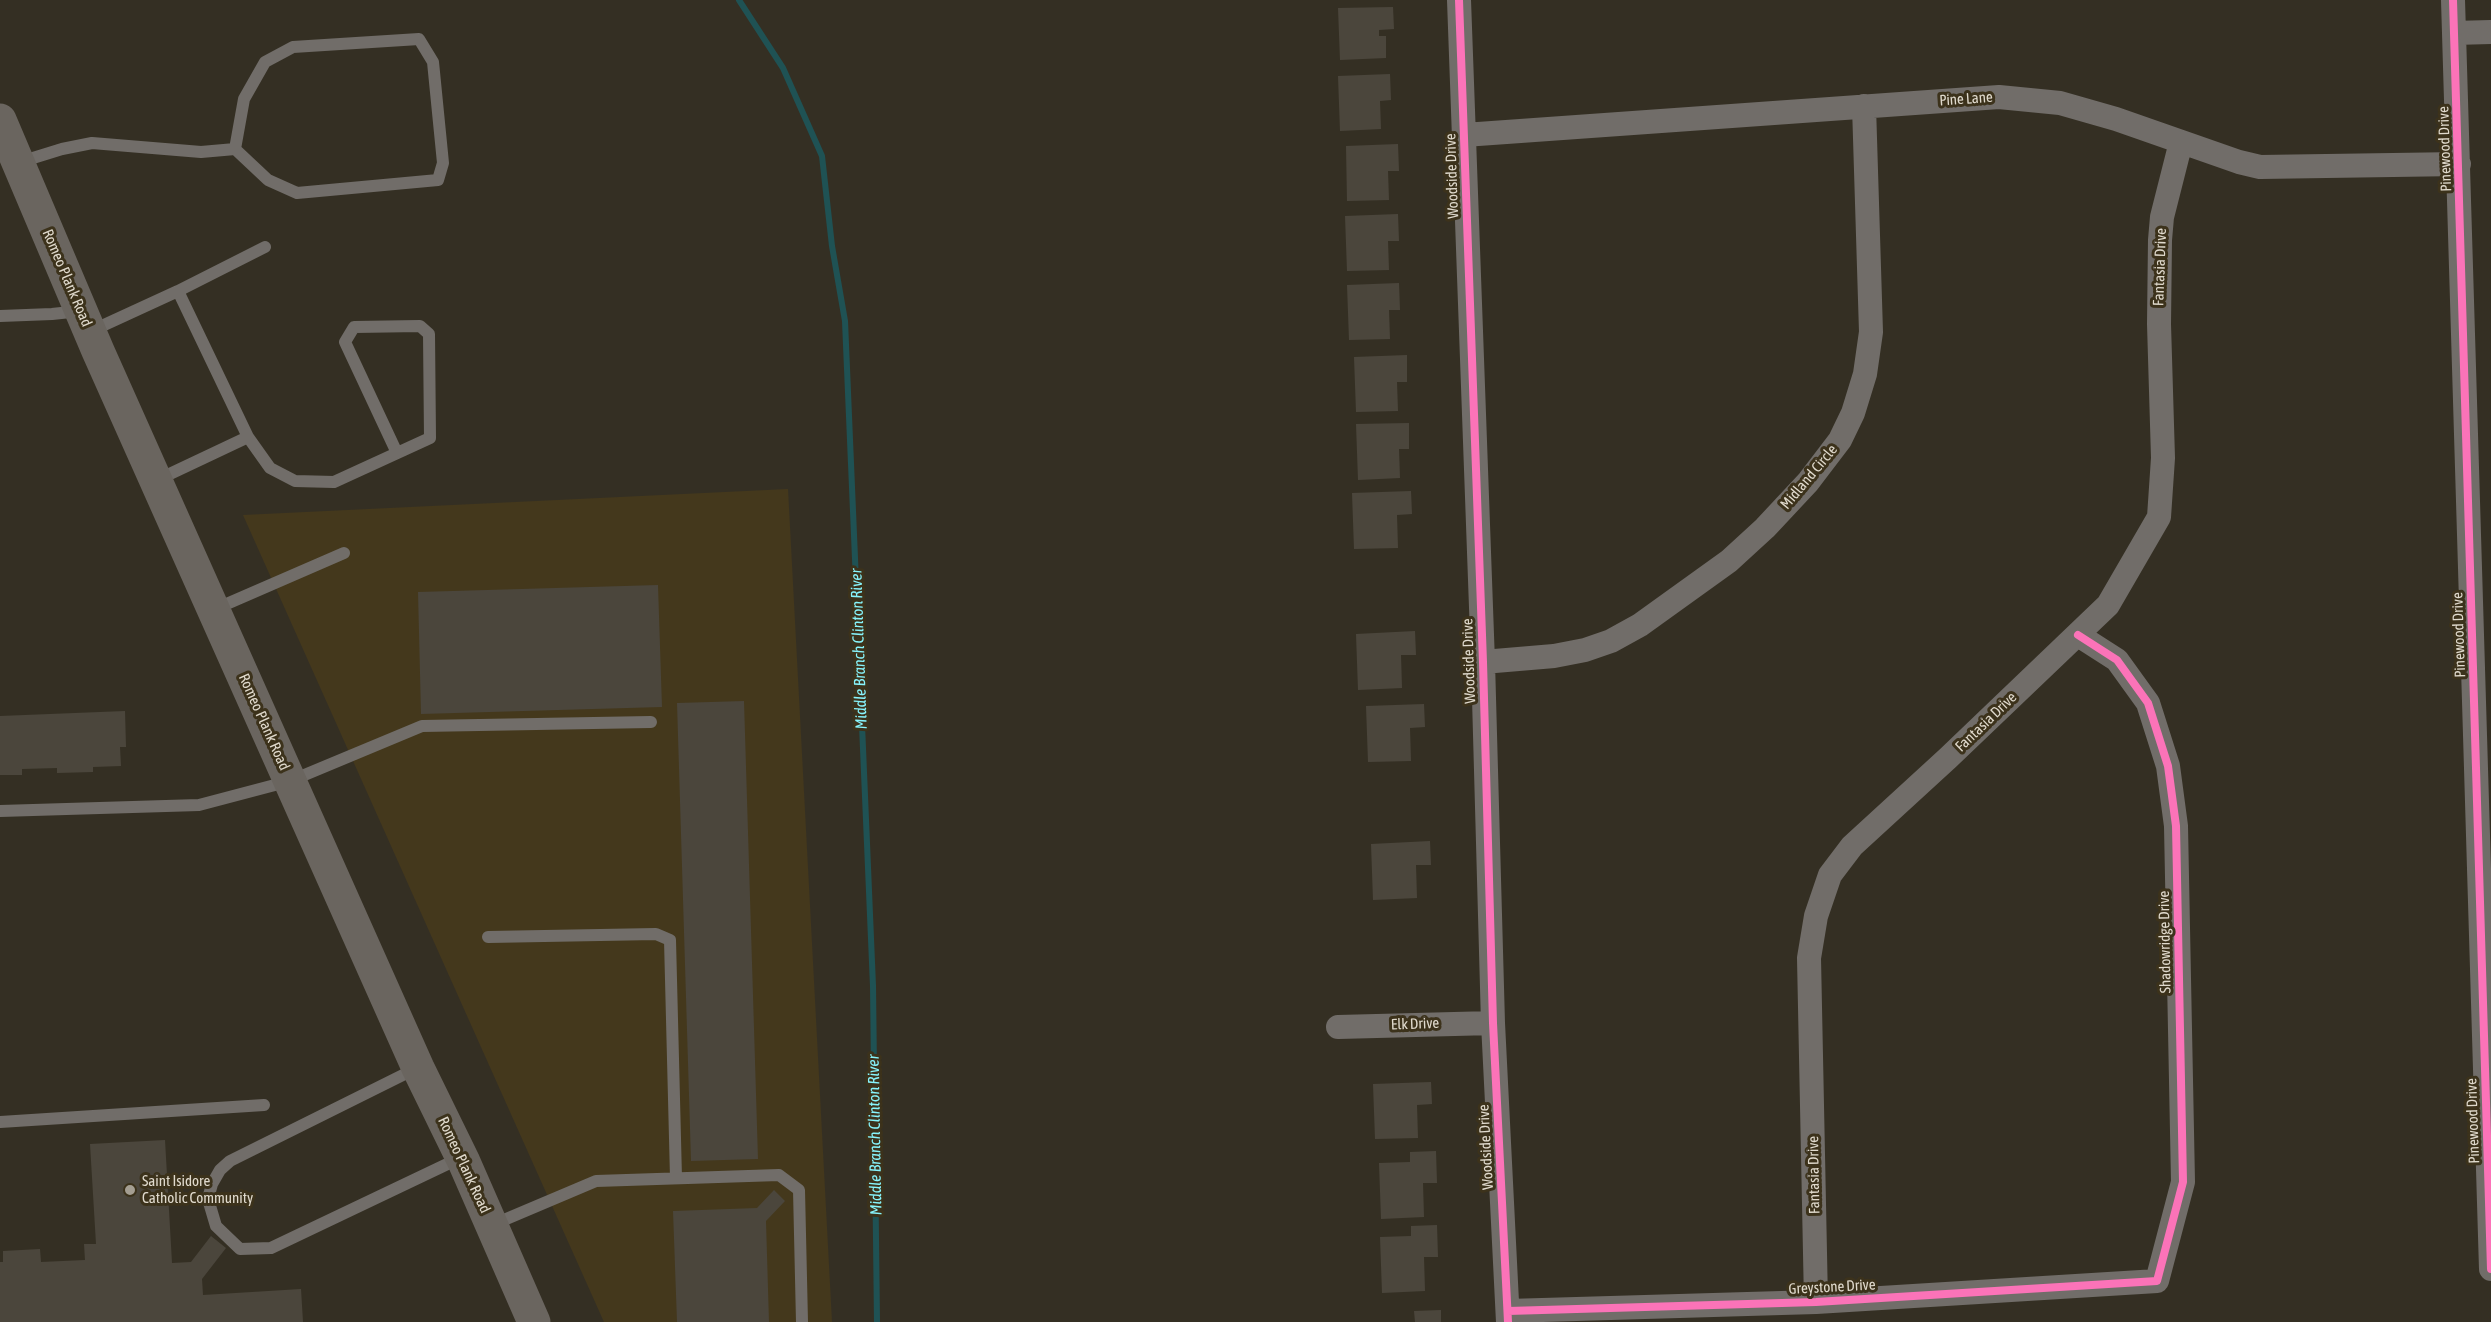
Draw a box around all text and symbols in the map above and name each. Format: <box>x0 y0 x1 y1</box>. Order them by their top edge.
street label: Pine Lane <box>1939 88 1993 110</box>
street label: Pinewood Drive <box>2435 106 2455 192</box>
street label: Woodside Drive <box>1442 133 1462 219</box>
street label: Romeo Plank Road <box>38 227 96 329</box>
street label: Fantasia Drive <box>2150 228 2170 306</box>
street label: Midland Circle <box>1777 441 1841 513</box>
water label: Middle Branch Clinton River <box>847 568 871 730</box>
street label: Pinewood Drive <box>2449 592 2469 678</box>
street label: Woodside Drive <box>1459 618 1479 704</box>
street label: Romeo Plank Road <box>235 671 293 773</box>
street label: Fantasia Drive <box>1952 688 2020 756</box>
street label: Shadowridge Drive <box>2155 891 2175 993</box>
street label: Elk Drive <box>1391 1014 1439 1034</box>
water label: Middle Branch Clinton River <box>864 1054 886 1216</box>
street label: Pinewood Drive <box>2463 1078 2483 1164</box>
street label: Woodside Drive <box>1475 1104 1497 1190</box>
street label: Romeo Plank Road <box>434 1114 494 1216</box>
street label: Fantasia Drive <box>1804 1136 1824 1214</box>
place label: Saint Isidore Catholic Community <box>142 1172 253 1207</box>
marker: Saint Isidore Catholic Community <box>123 1183 137 1197</box>
street label: Greystone Drive <box>1788 1276 1876 1298</box>

